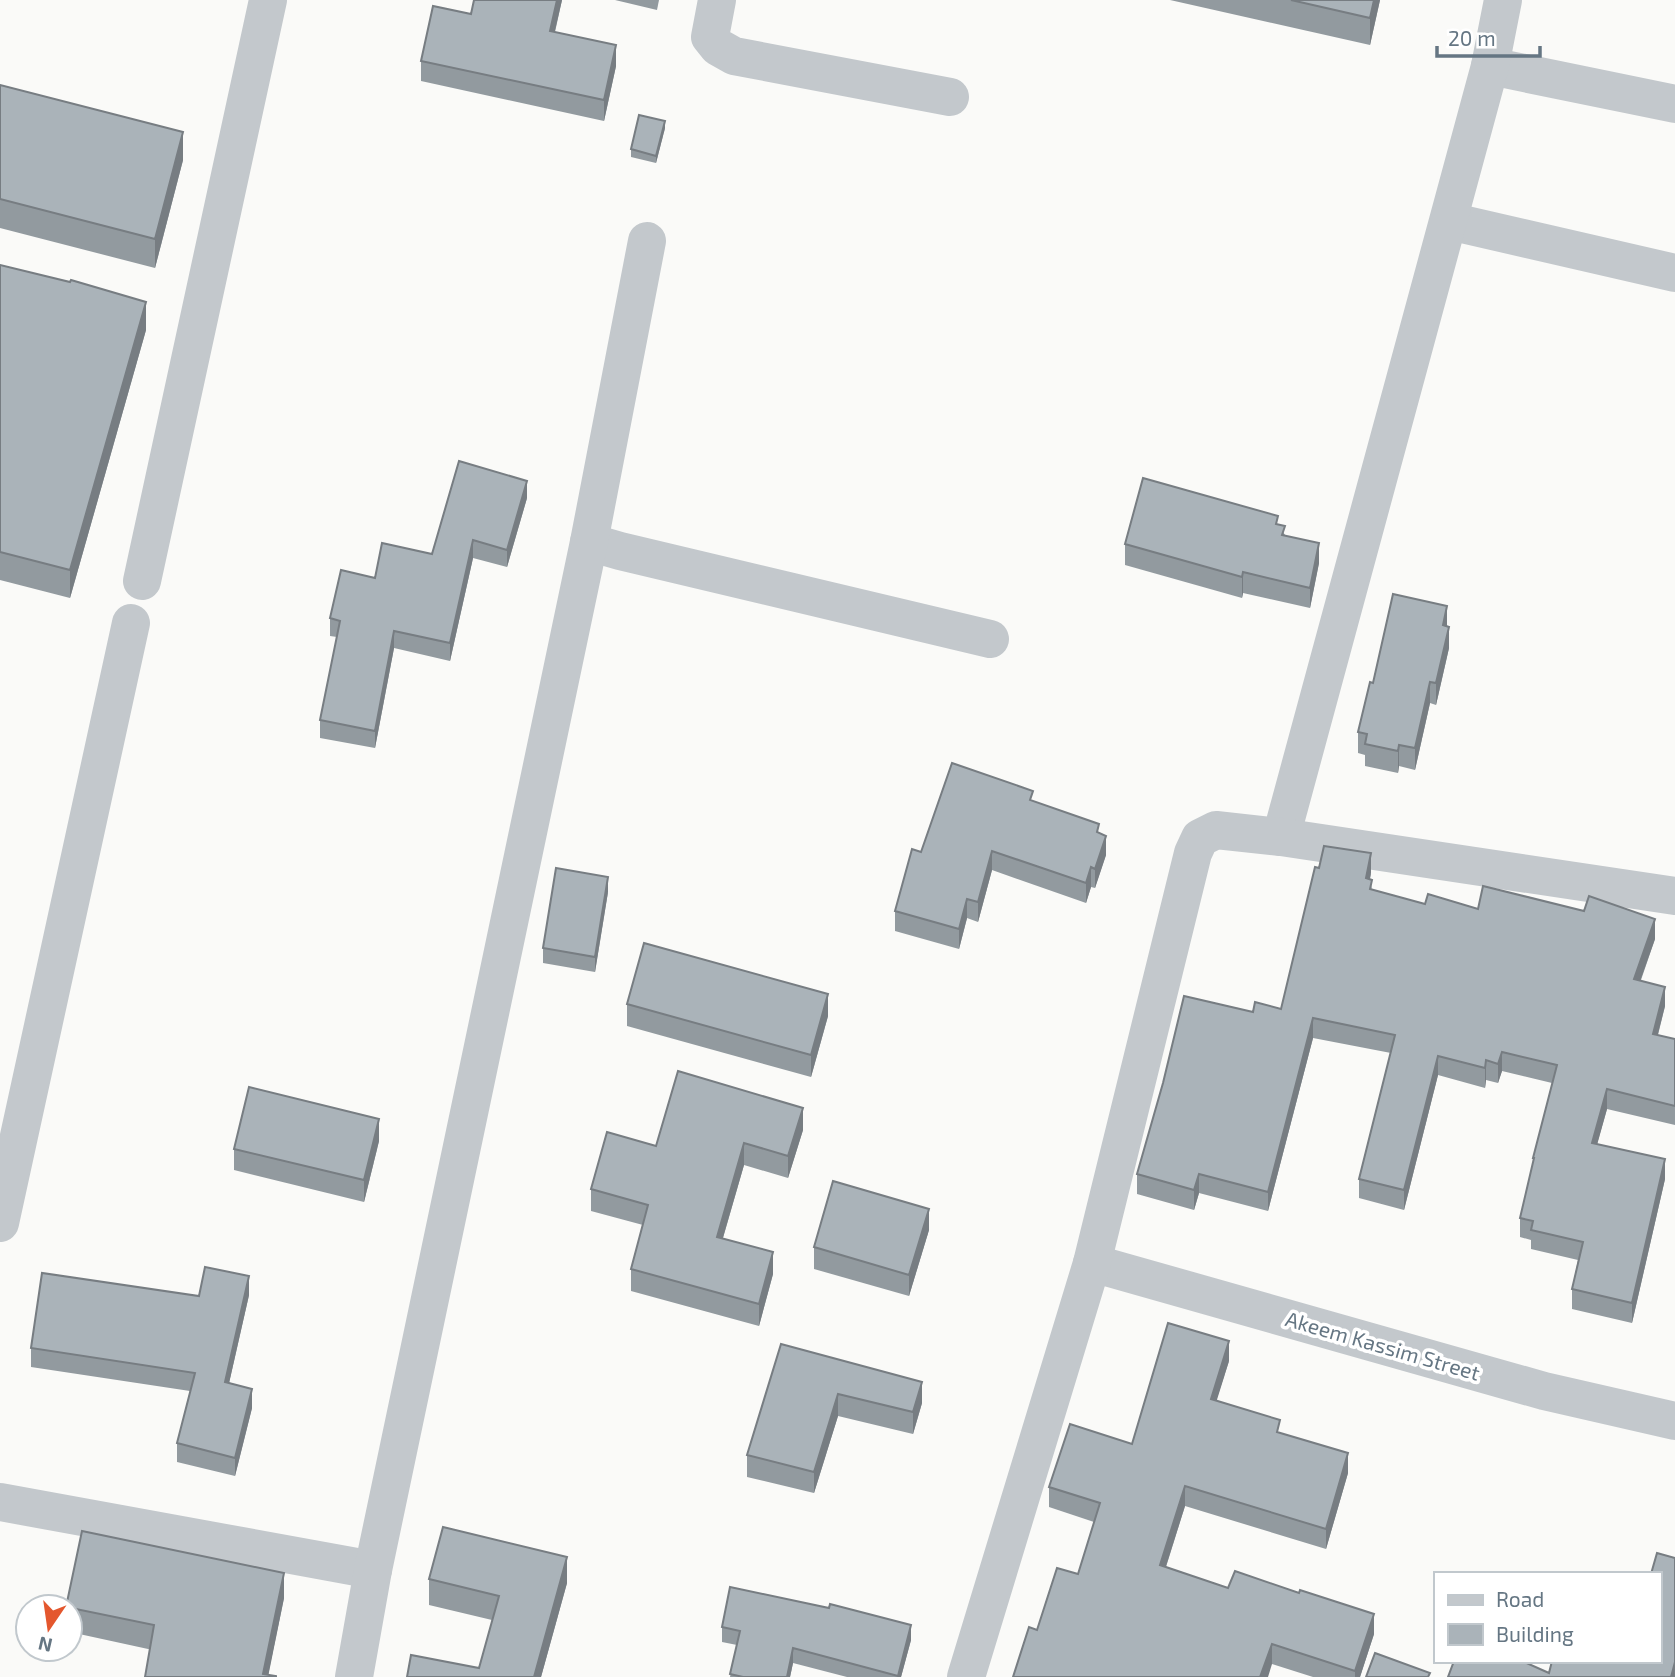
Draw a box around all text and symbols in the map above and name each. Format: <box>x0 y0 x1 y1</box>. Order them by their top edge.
scale bar <box>1437 14 1540 58</box>
text: 20 m <box>1448 25 1496 50</box>
street label: Akeem Kassim Street <box>1283 1305 1483 1385</box>
legend <box>1434 1572 1661 1663</box>
text: Road <box>1496 1586 1544 1611</box>
north arrow <box>14 1593 84 1663</box>
text: Building <box>1496 1621 1574 1646</box>
text: N <box>36 1632 54 1658</box>

